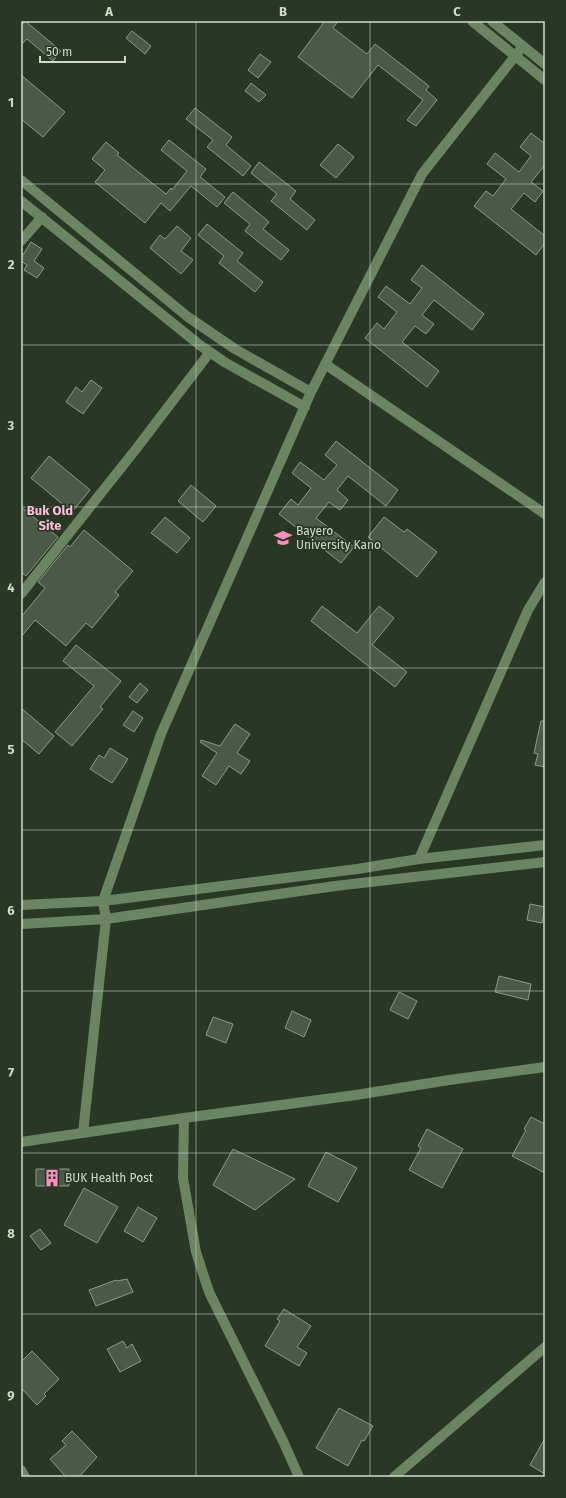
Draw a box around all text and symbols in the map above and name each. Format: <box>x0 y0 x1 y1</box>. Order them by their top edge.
text: A <box>104 4 113 19</box>
text: B <box>279 4 287 19</box>
text: C <box>453 4 461 19</box>
scale bar <box>40 38 125 64</box>
text: 50 m <box>46 45 72 59</box>
text: 1 <box>8 95 14 110</box>
text: 2 <box>8 257 15 272</box>
text: 3 <box>7 418 15 433</box>
district label: Buk Old Site <box>27 503 73 533</box>
place label: Bayero University Kano <box>296 524 381 552</box>
school or university icon: Bayero University Kano <box>273 528 293 548</box>
text: 4 <box>7 580 15 595</box>
text: 5 <box>8 742 15 757</box>
text: 6 <box>7 903 15 918</box>
text: 7 <box>8 1065 14 1080</box>
building icon: BUK Health Post <box>42 1168 62 1188</box>
place label: BUK Health Post <box>65 1171 154 1185</box>
text: 8 <box>7 1226 15 1241</box>
text: 9 <box>7 1388 15 1403</box>

